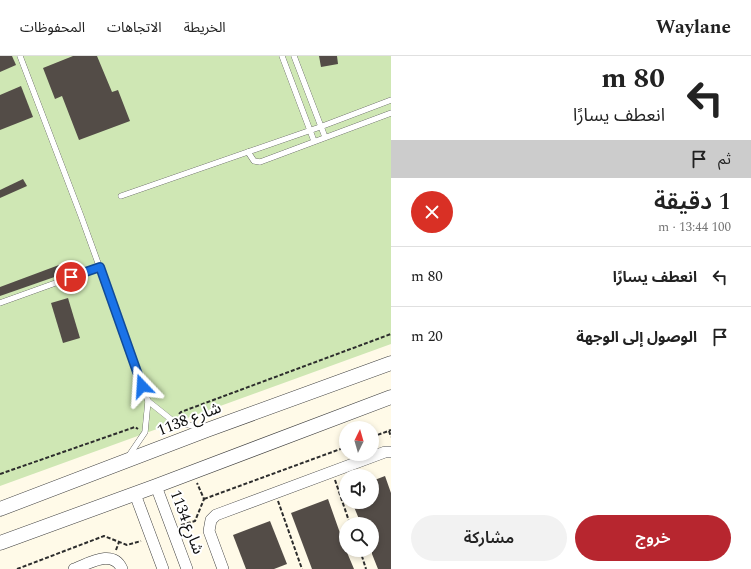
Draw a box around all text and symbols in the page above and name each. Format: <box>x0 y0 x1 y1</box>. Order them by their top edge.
text: Waylane <box>656 13 731 42</box>
text: المحفوظات <box>20 17 85 38</box>
text: الاتجاهات <box>107 17 162 38</box>
text: الخريطة <box>184 17 226 38</box>
text: 80 m <box>601 57 665 100</box>
icon: left <box>679 72 731 124</box>
text: انعطف يسارًا <box>573 102 665 129</box>
icon: arrive <box>688 148 710 170</box>
text: ثم <box>718 148 731 171</box>
text: 1 دقيقة <box>654 184 731 220</box>
button: close <box>411 191 453 233</box>
text: 100 m · 13:44 <box>658 217 731 237</box>
pin <box>54 260 88 294</box>
text: 80 m <box>411 265 443 288</box>
icon: arrive <box>60 266 82 288</box>
text: انعطف يسارًا <box>613 266 697 289</box>
icon: left <box>709 266 731 288</box>
text: 20 m <box>411 325 443 348</box>
text: الوصول إلى الوجهة <box>576 326 697 349</box>
icon: arrive <box>709 326 731 348</box>
position arrow <box>121 365 163 407</box>
street label: شارع 1138 <box>153 396 225 442</box>
north arrow <box>339 421 379 461</box>
map controls <box>339 421 379 557</box>
button: sound <box>339 469 379 509</box>
street label: شارع 1134 <box>164 486 210 558</box>
button: مشاركة <box>411 515 567 561</box>
button: خروج <box>575 515 731 561</box>
button: search <box>339 517 379 557</box>

